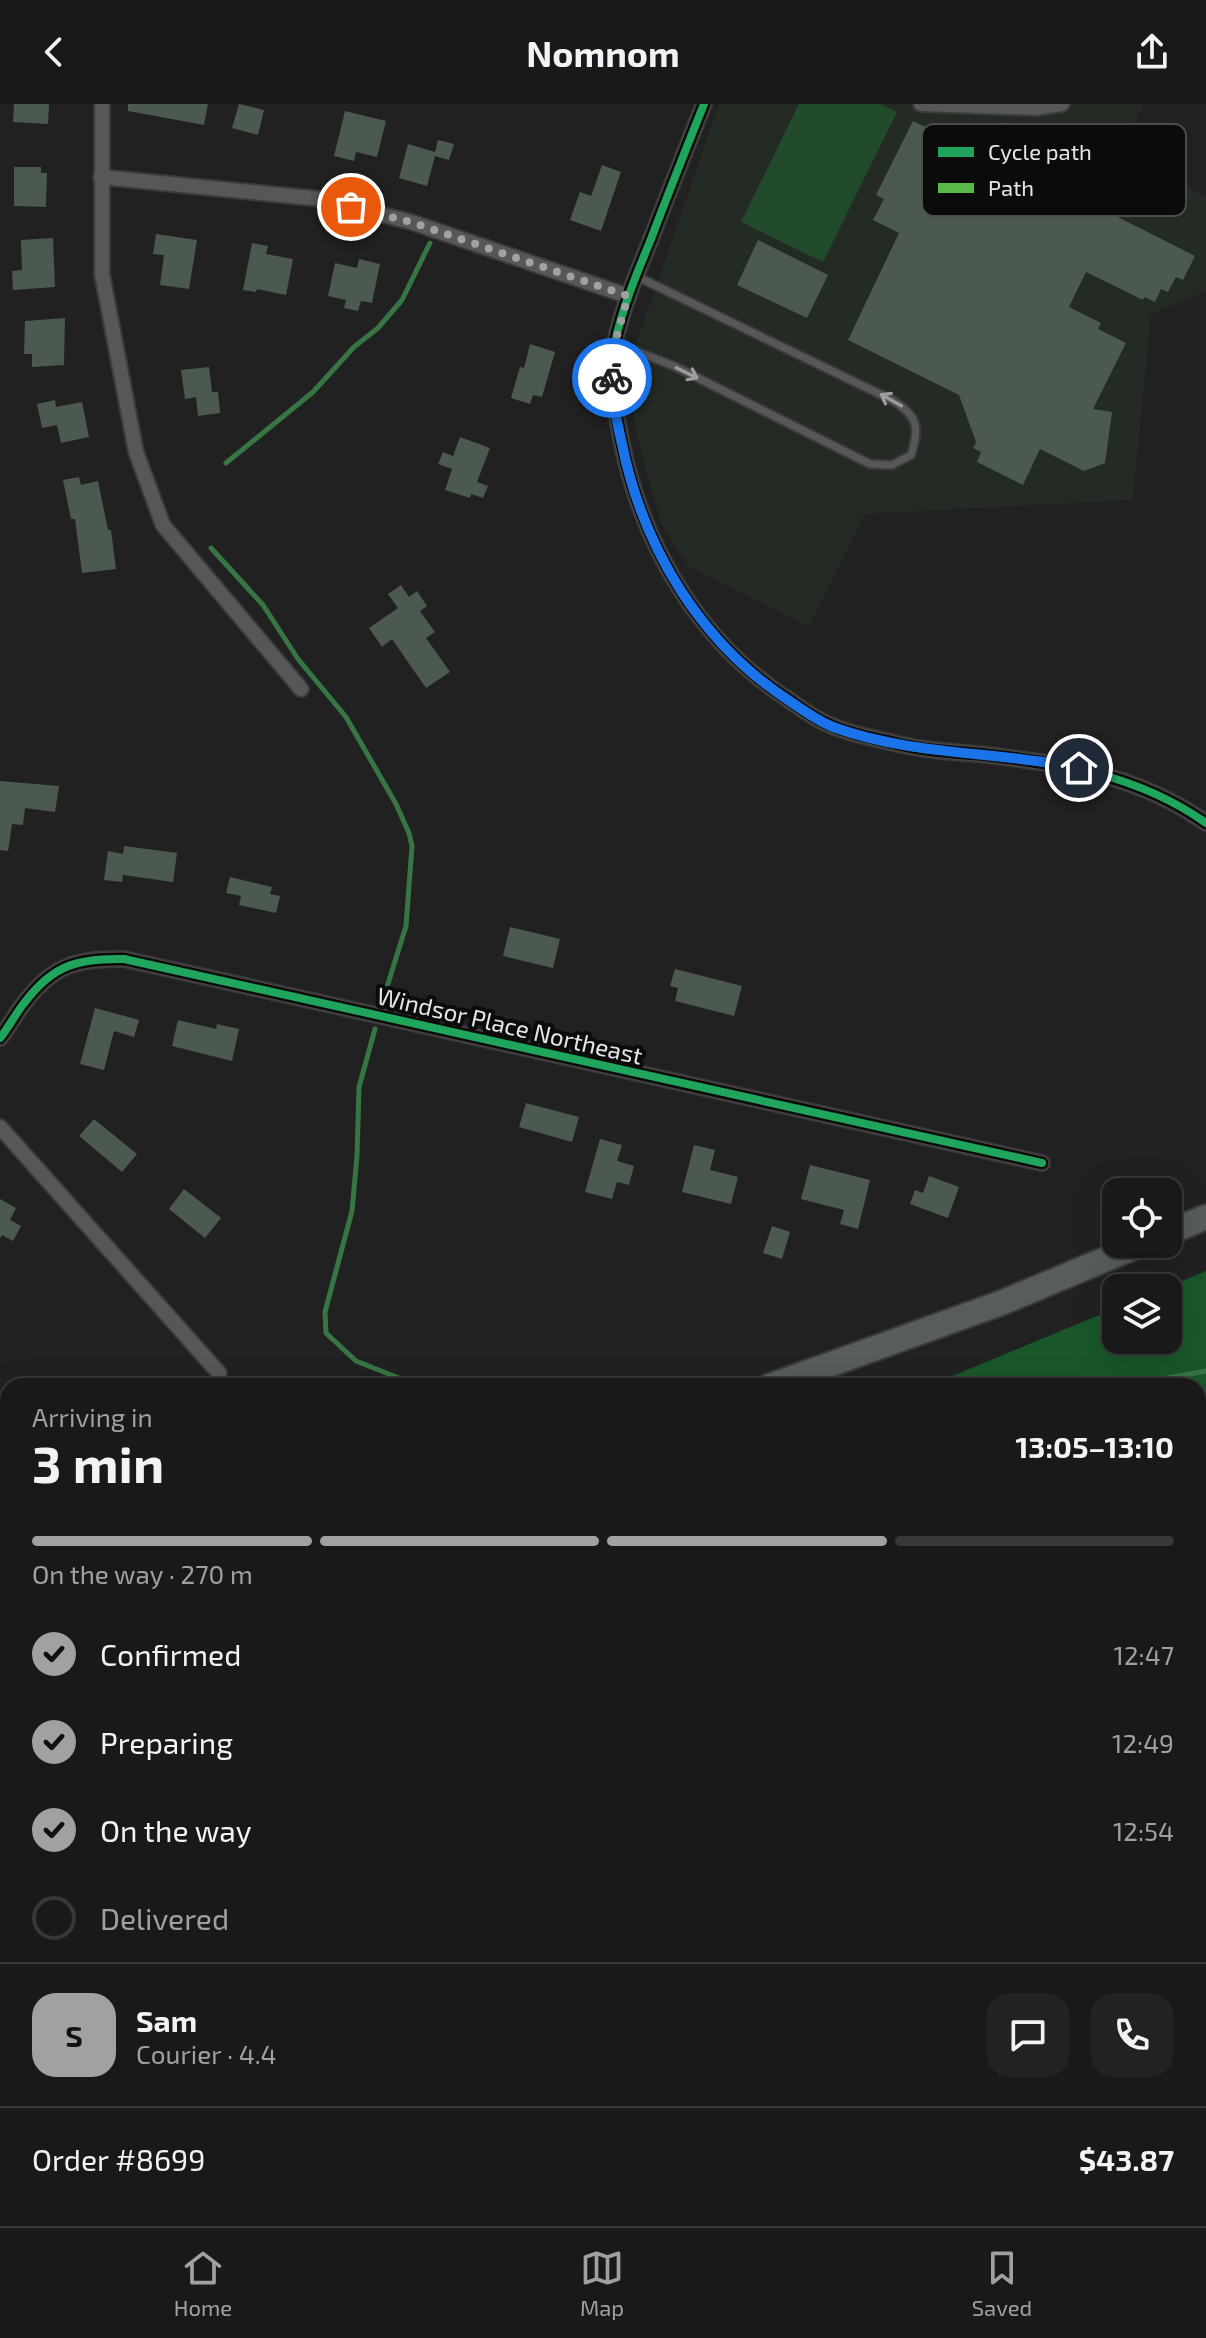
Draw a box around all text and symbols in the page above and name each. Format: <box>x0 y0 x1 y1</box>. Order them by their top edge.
icon: back <box>32 30 76 74</box>
icon: share <box>1130 30 1174 74</box>
text: Nomnom <box>526 31 680 74</box>
legend <box>922 124 1186 216</box>
text: Cycle path <box>988 138 1092 164</box>
pin <box>317 173 385 241</box>
text: Path <box>988 174 1034 200</box>
icon: bag <box>329 185 373 229</box>
courier <box>572 338 652 418</box>
icon: bike <box>590 356 634 400</box>
one-way arrow <box>675 366 699 381</box>
one-way arrow <box>880 392 903 408</box>
pin <box>1045 734 1113 802</box>
icon: home <box>1057 746 1101 790</box>
street label: Windsor Place Northeast <box>374 980 646 1070</box>
map controls <box>1102 1178 1182 1354</box>
button: locate <box>1102 1178 1182 1258</box>
button: layers <box>1102 1274 1182 1354</box>
text: Arriving in <box>32 1401 153 1432</box>
text: 13:05–13:10 <box>1015 1428 1174 1464</box>
text: 3 min <box>32 1431 164 1493</box>
text: On the way · 270 m <box>32 1558 253 1589</box>
icon: check <box>32 1632 76 1676</box>
text: Confirmed <box>100 1636 241 1672</box>
text: 12:47 <box>1114 1639 1174 1670</box>
icon: check <box>32 1720 76 1764</box>
text: Preparing <box>100 1724 233 1760</box>
text: 12:49 <box>1112 1727 1174 1758</box>
icon: check <box>32 1808 76 1852</box>
text: On the way <box>100 1812 252 1848</box>
text: 12:54 <box>1113 1815 1174 1846</box>
text: Delivered <box>100 1900 229 1936</box>
button: chat <box>986 1993 1070 2077</box>
button: phone <box>1090 1993 1174 2077</box>
text: Sam <box>136 2002 197 2038</box>
text: S <box>65 2017 83 2053</box>
text: Courier · 4.4 <box>136 2038 277 2069</box>
text: Order #8699 <box>32 2141 205 2177</box>
text: $43.87 <box>1079 2141 1174 2177</box>
tab: Home <box>174 2246 232 2320</box>
tab: Map <box>580 2246 624 2320</box>
tab: Saved <box>972 2246 1032 2320</box>

